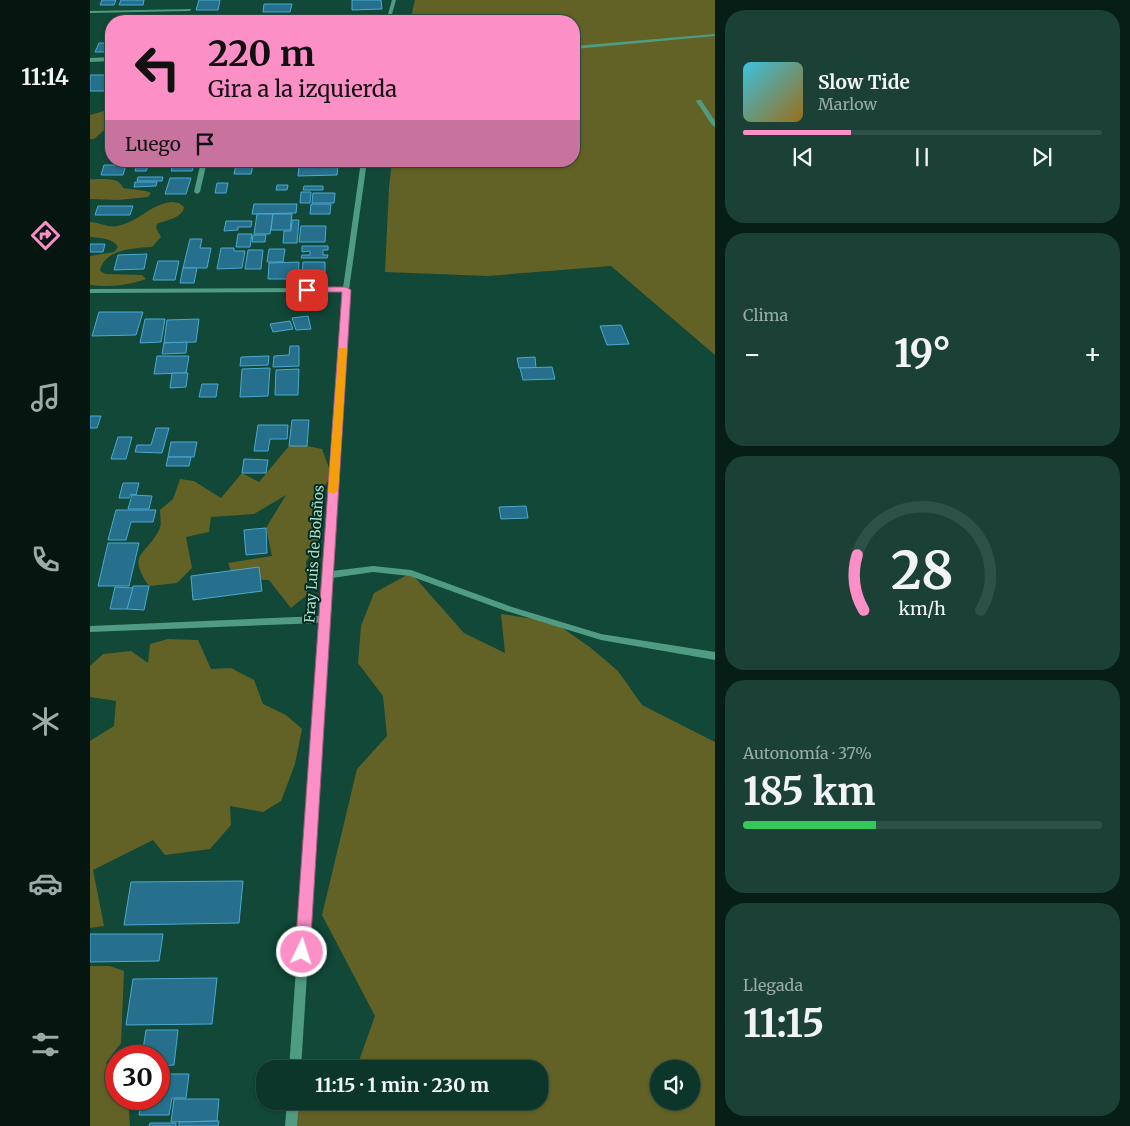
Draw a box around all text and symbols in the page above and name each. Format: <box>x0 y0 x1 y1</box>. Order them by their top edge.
text: 220 m <box>208 32 315 76</box>
icon: left <box>125 35 190 100</box>
text: 11:14 <box>21 63 69 91</box>
text: Slow Tide <box>818 70 910 94</box>
text: Gira a la izquierda <box>208 75 397 103</box>
text: Marlow <box>818 94 877 114</box>
icon: arrive <box>191 130 219 158</box>
text: Luego <box>125 132 181 156</box>
icon: previous <box>789 143 817 171</box>
icon: pause <box>908 143 936 171</box>
icon: next <box>1028 143 1056 171</box>
icon: directions <box>28 218 63 253</box>
pin <box>286 269 328 311</box>
icon: arrive <box>293 276 321 304</box>
text: Clima <box>743 305 788 325</box>
text: 19° <box>894 330 951 377</box>
text: − <box>743 336 762 372</box>
text: + <box>1083 336 1102 372</box>
icon: music <box>28 380 63 415</box>
street label: Fray Luis de Bolaños <box>300 484 328 624</box>
text: 28 <box>891 538 954 603</box>
icon: phone <box>28 542 63 577</box>
text: km/h <box>899 597 946 620</box>
icon: climate <box>28 704 63 739</box>
text: Autonomía · 37% <box>743 743 872 763</box>
text: 185 km <box>743 768 876 815</box>
icon: car <box>28 866 63 901</box>
position arrow <box>275 925 327 977</box>
text: Llegada <box>743 975 803 995</box>
text: 11:15 <box>743 1000 824 1047</box>
icon: filters <box>28 1027 63 1062</box>
speed limit sign: 30 <box>105 1045 170 1110</box>
map controls <box>650 1060 700 1110</box>
button: sound <box>650 1060 700 1110</box>
text: 11:15 · 1 min · 230 m <box>315 1073 489 1097</box>

